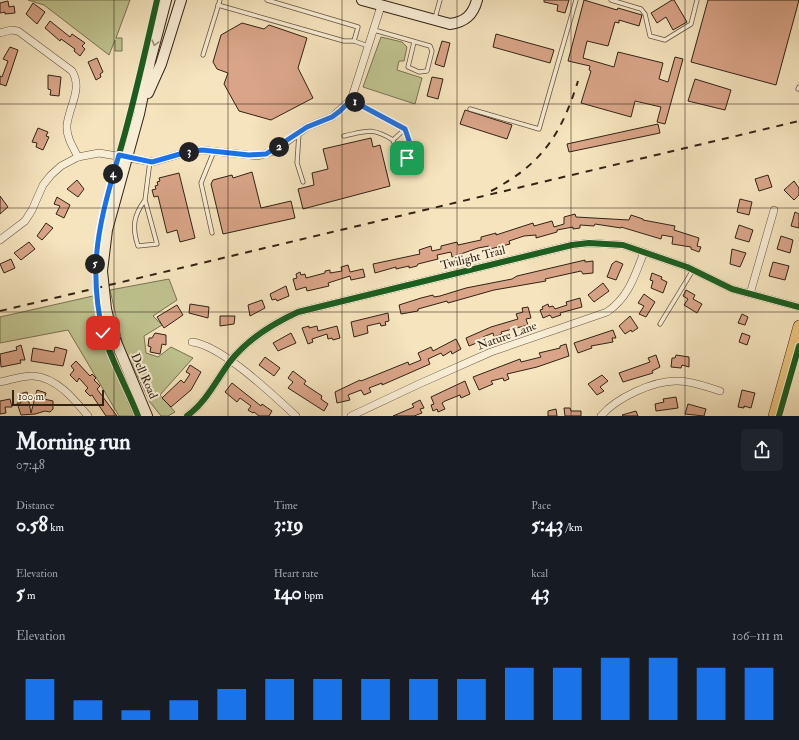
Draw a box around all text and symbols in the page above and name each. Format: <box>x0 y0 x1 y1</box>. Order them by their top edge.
one-way arrow <box>151 40 159 46</box>
pin: 1 <box>345 92 365 112</box>
text: 1 <box>353 95 357 108</box>
pin: 2 <box>269 137 289 157</box>
text: 2 <box>276 140 282 153</box>
pin <box>390 141 424 175</box>
pin: 3 <box>179 142 199 162</box>
text: 3 <box>187 145 191 158</box>
icon: arrive <box>396 147 418 169</box>
pin: 4 <box>103 164 123 184</box>
text: 4 <box>110 167 116 180</box>
street label: Twilight Trail <box>439 243 507 273</box>
pin: 5 <box>85 254 105 274</box>
text: 5 <box>93 257 97 270</box>
pin <box>86 316 120 350</box>
street label: Nature Lane <box>475 318 539 354</box>
icon: check <box>92 322 114 344</box>
street label: Dell Road <box>127 351 161 401</box>
scale bar <box>12 388 104 407</box>
text: 100 m <box>18 390 44 403</box>
text: Morning run <box>16 428 131 456</box>
button: share <box>741 429 783 471</box>
text: 07:48 <box>16 457 45 473</box>
text: Distance <box>16 499 54 512</box>
text: Time <box>274 499 298 512</box>
text: Pace <box>531 499 551 512</box>
text: 0.58 <box>16 512 48 537</box>
text: 3:19 <box>274 512 304 537</box>
text: 5:43 <box>531 512 564 537</box>
text: km <box>48 521 64 534</box>
text: /km <box>564 521 582 534</box>
text: Elevation <box>16 567 58 580</box>
text: Heart rate <box>274 567 318 580</box>
text: kcal <box>531 567 548 580</box>
text: 5 <box>16 580 25 605</box>
text: 140 <box>274 580 302 605</box>
text: 43 <box>531 580 550 605</box>
text: m <box>25 589 36 602</box>
text: bpm <box>302 589 324 602</box>
text: Elevation <box>16 628 66 644</box>
text: 106–111 m <box>732 628 783 644</box>

